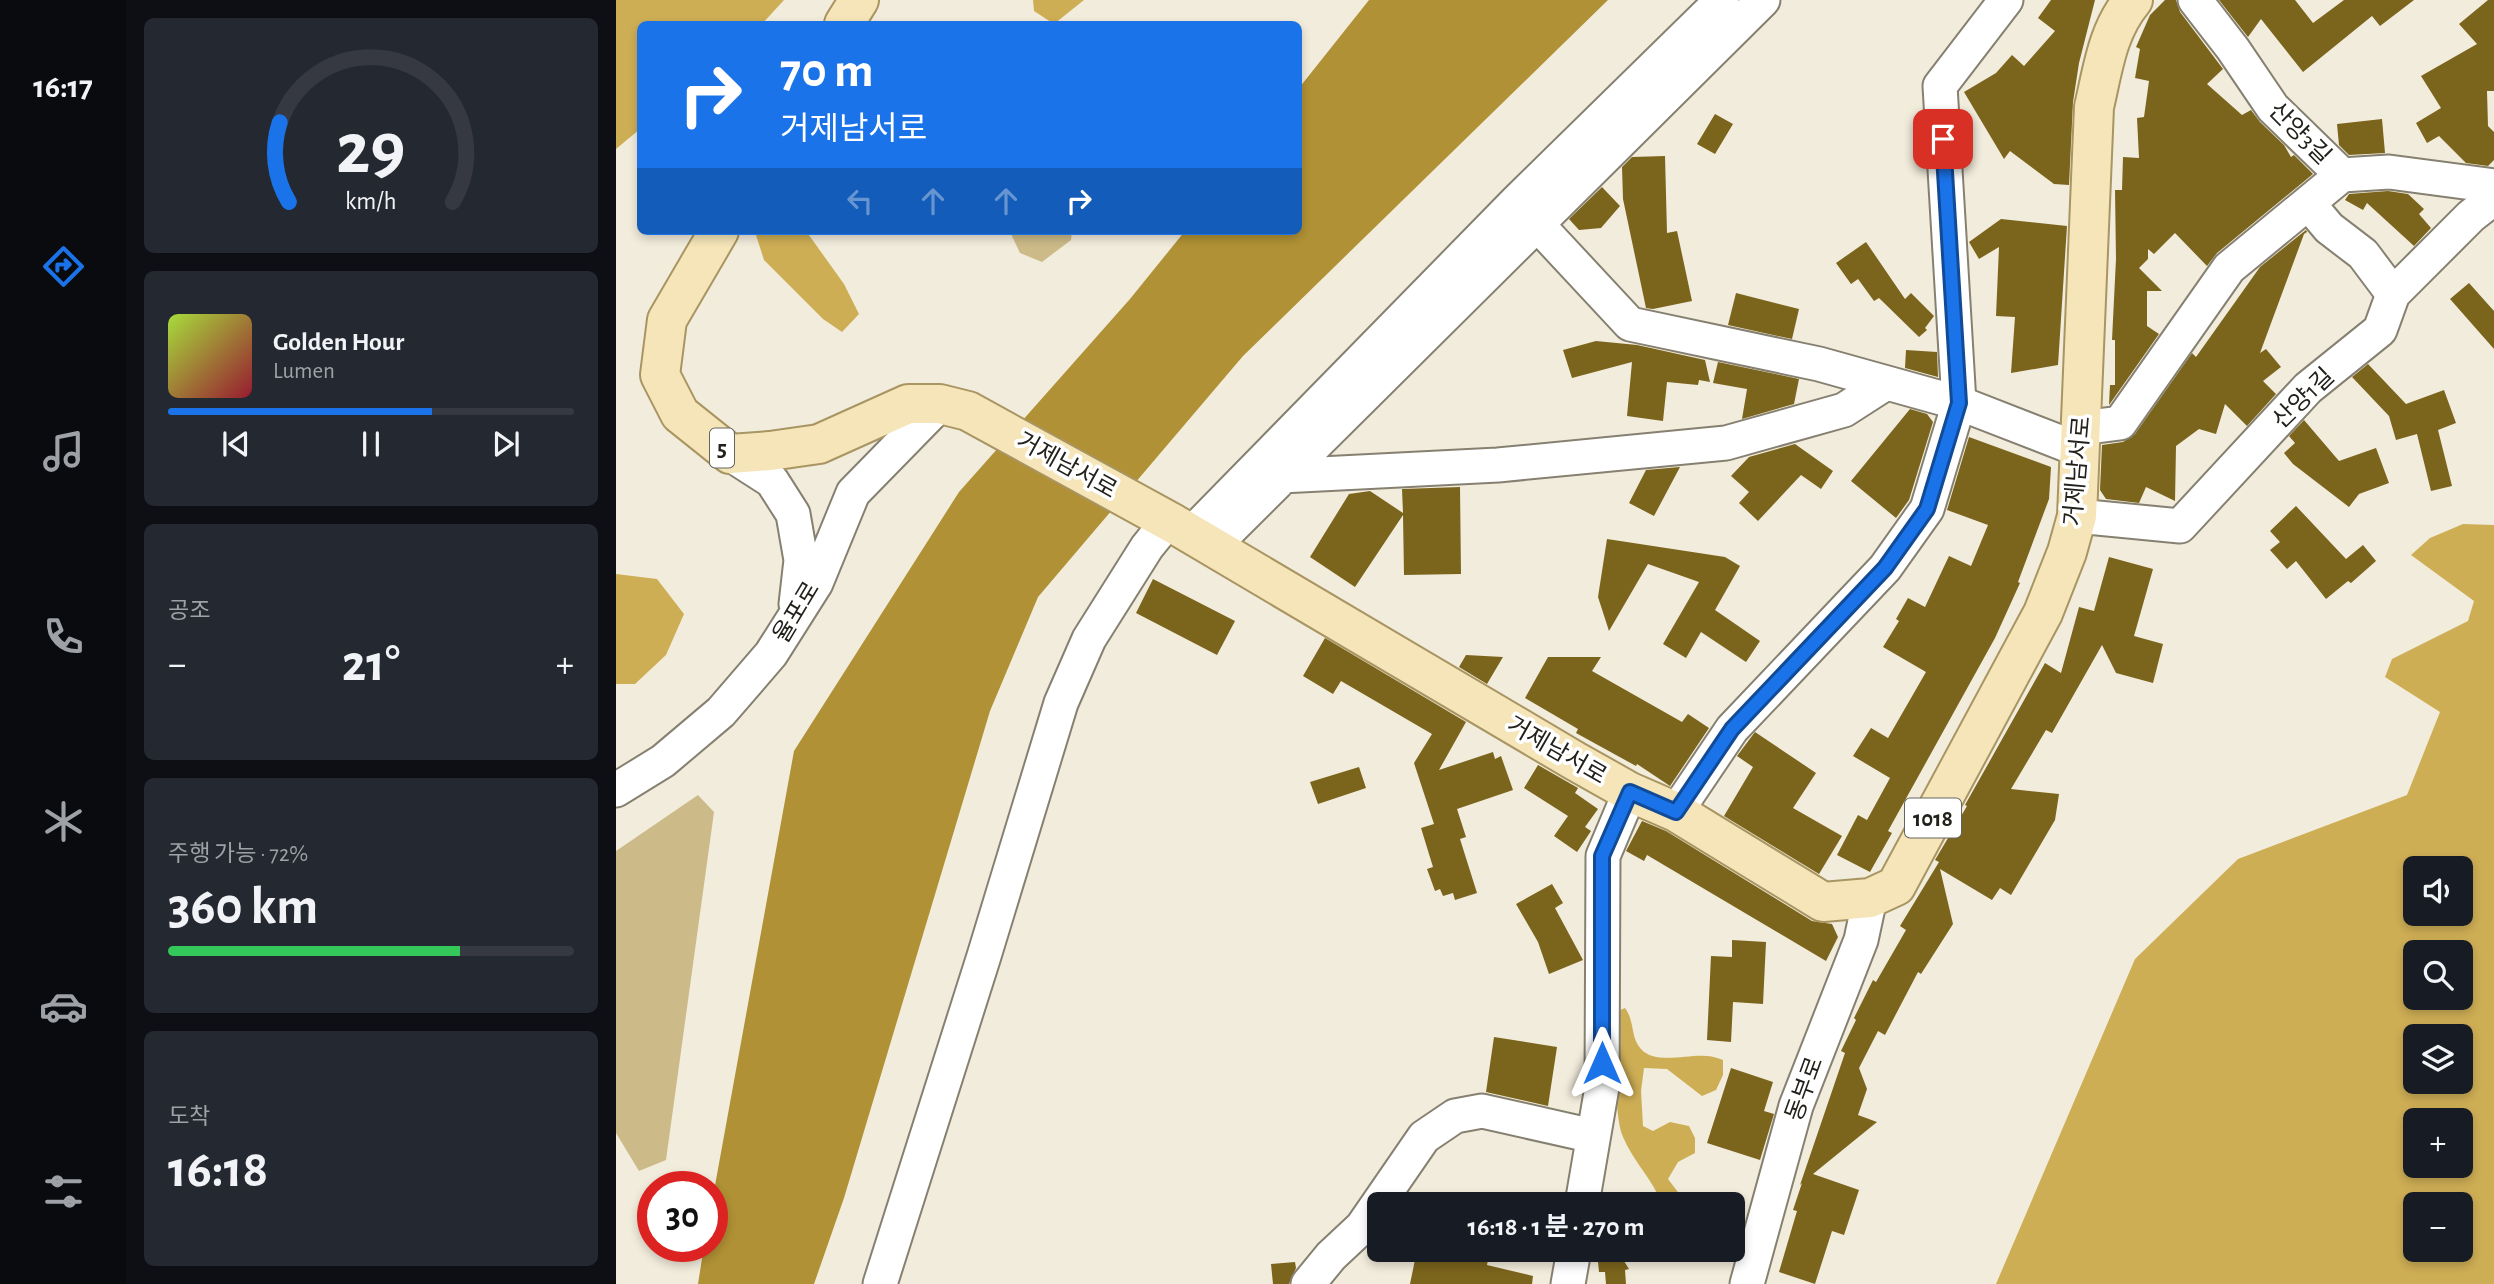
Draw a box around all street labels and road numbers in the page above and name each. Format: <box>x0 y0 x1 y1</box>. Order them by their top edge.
street label: 산양3길 <box>2264 98 2335 169</box>
street label: 산양1길 <box>2268 363 2339 433</box>
street label: 거제남서로 <box>2060 415 2095 527</box>
road number: 5 <box>710 428 734 468</box>
street label: 거제남서로 <box>1012 428 1121 503</box>
street label: 율포로 <box>769 577 824 647</box>
street label: 거제남서로 <box>1503 712 1611 789</box>
road number: 1018 <box>1905 798 1961 838</box>
street label: 동부로 <box>1782 1054 1828 1125</box>

